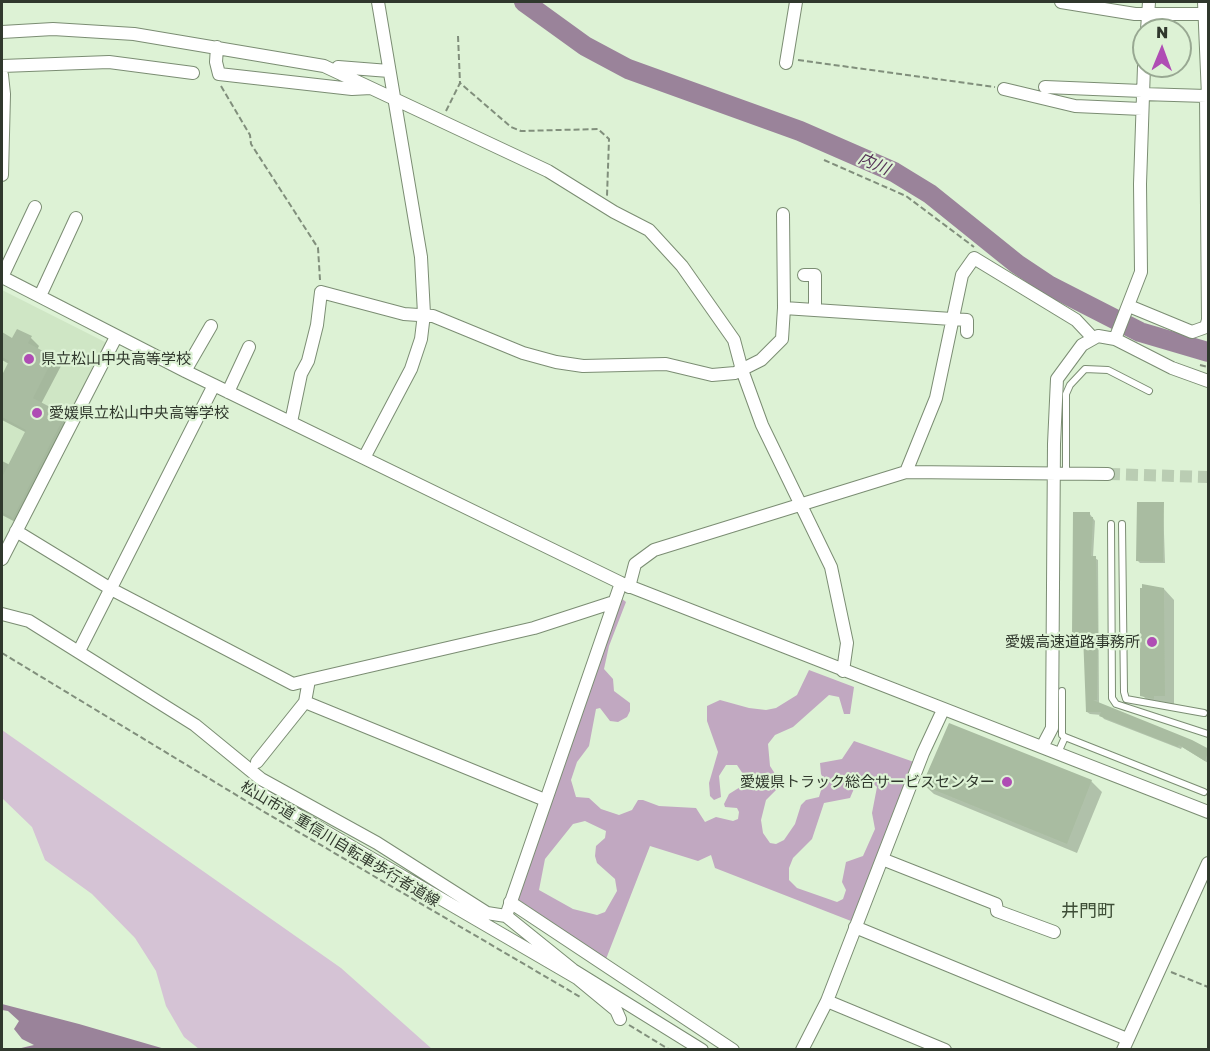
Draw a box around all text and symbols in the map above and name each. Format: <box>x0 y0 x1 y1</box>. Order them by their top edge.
north arrow <box>1132 18 1192 78</box>
text: N <box>1156 22 1169 42</box>
water label: 内川 <box>855 149 893 179</box>
place label: 県立松山中央高等学校 <box>41 350 191 368</box>
marker: 県立松山中央高等学校 <box>22 352 36 366</box>
place label: 愛媛県立松山中央高等学校 <box>49 404 229 422</box>
marker: 愛媛県立松山中央高等学校 <box>30 406 44 420</box>
place label: 愛媛高速道路事務所 <box>1005 633 1140 651</box>
marker: 愛媛高速道路事務所 <box>1145 635 1159 649</box>
place label: 愛媛県トラック総合サービスセンター <box>740 773 995 791</box>
marker: 愛媛県トラック総合サービスセンター <box>1000 775 1014 789</box>
street label: 松山市道 重信川自転車歩行者道線 <box>237 777 443 911</box>
district label: 井門町 <box>1061 900 1115 922</box>

